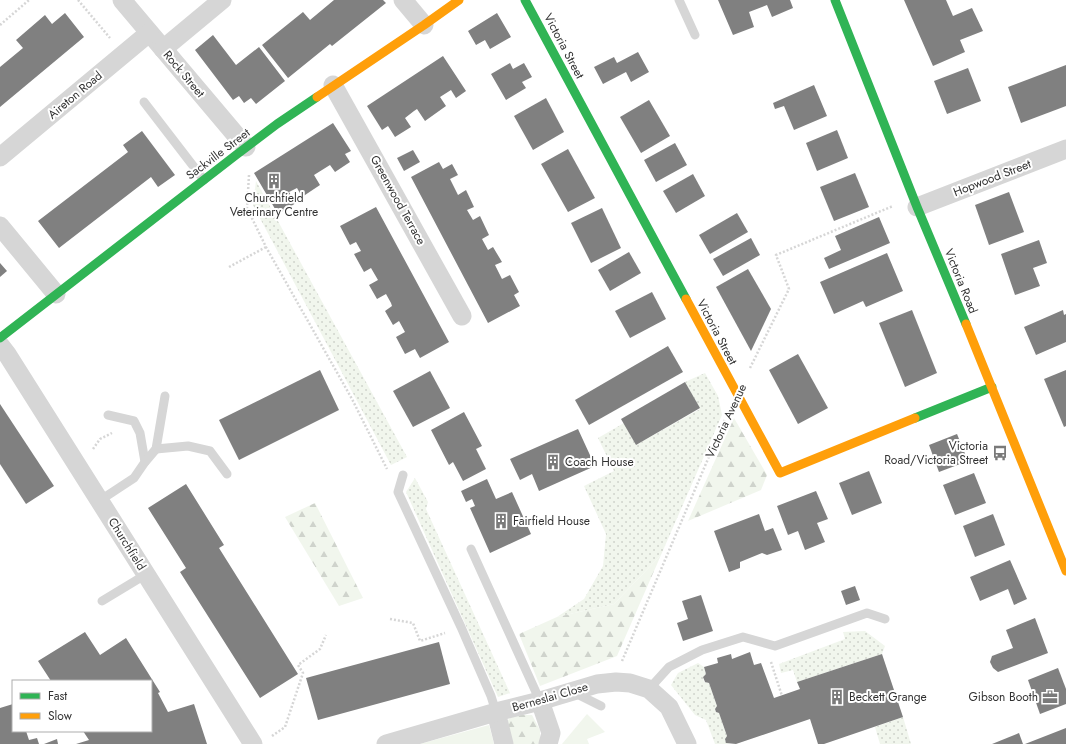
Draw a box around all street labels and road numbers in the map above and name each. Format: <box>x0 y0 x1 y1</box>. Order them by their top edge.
street label: Victoria Street <box>539 10 589 82</box>
street label: Rock Street <box>159 47 209 102</box>
street label: Aireton Road <box>44 67 106 123</box>
street label: Sackville Street <box>182 124 254 184</box>
street label: Greenwood Terrace <box>366 152 430 248</box>
street label: Hopwood Street <box>951 155 1034 201</box>
street label: Victoria Road <box>940 246 982 316</box>
street label: Victoria Street <box>692 296 742 368</box>
street label: Victoria Avenue <box>701 381 751 461</box>
street label: Churchfield <box>104 514 150 574</box>
street label: Berneslai Close <box>510 678 590 716</box>

